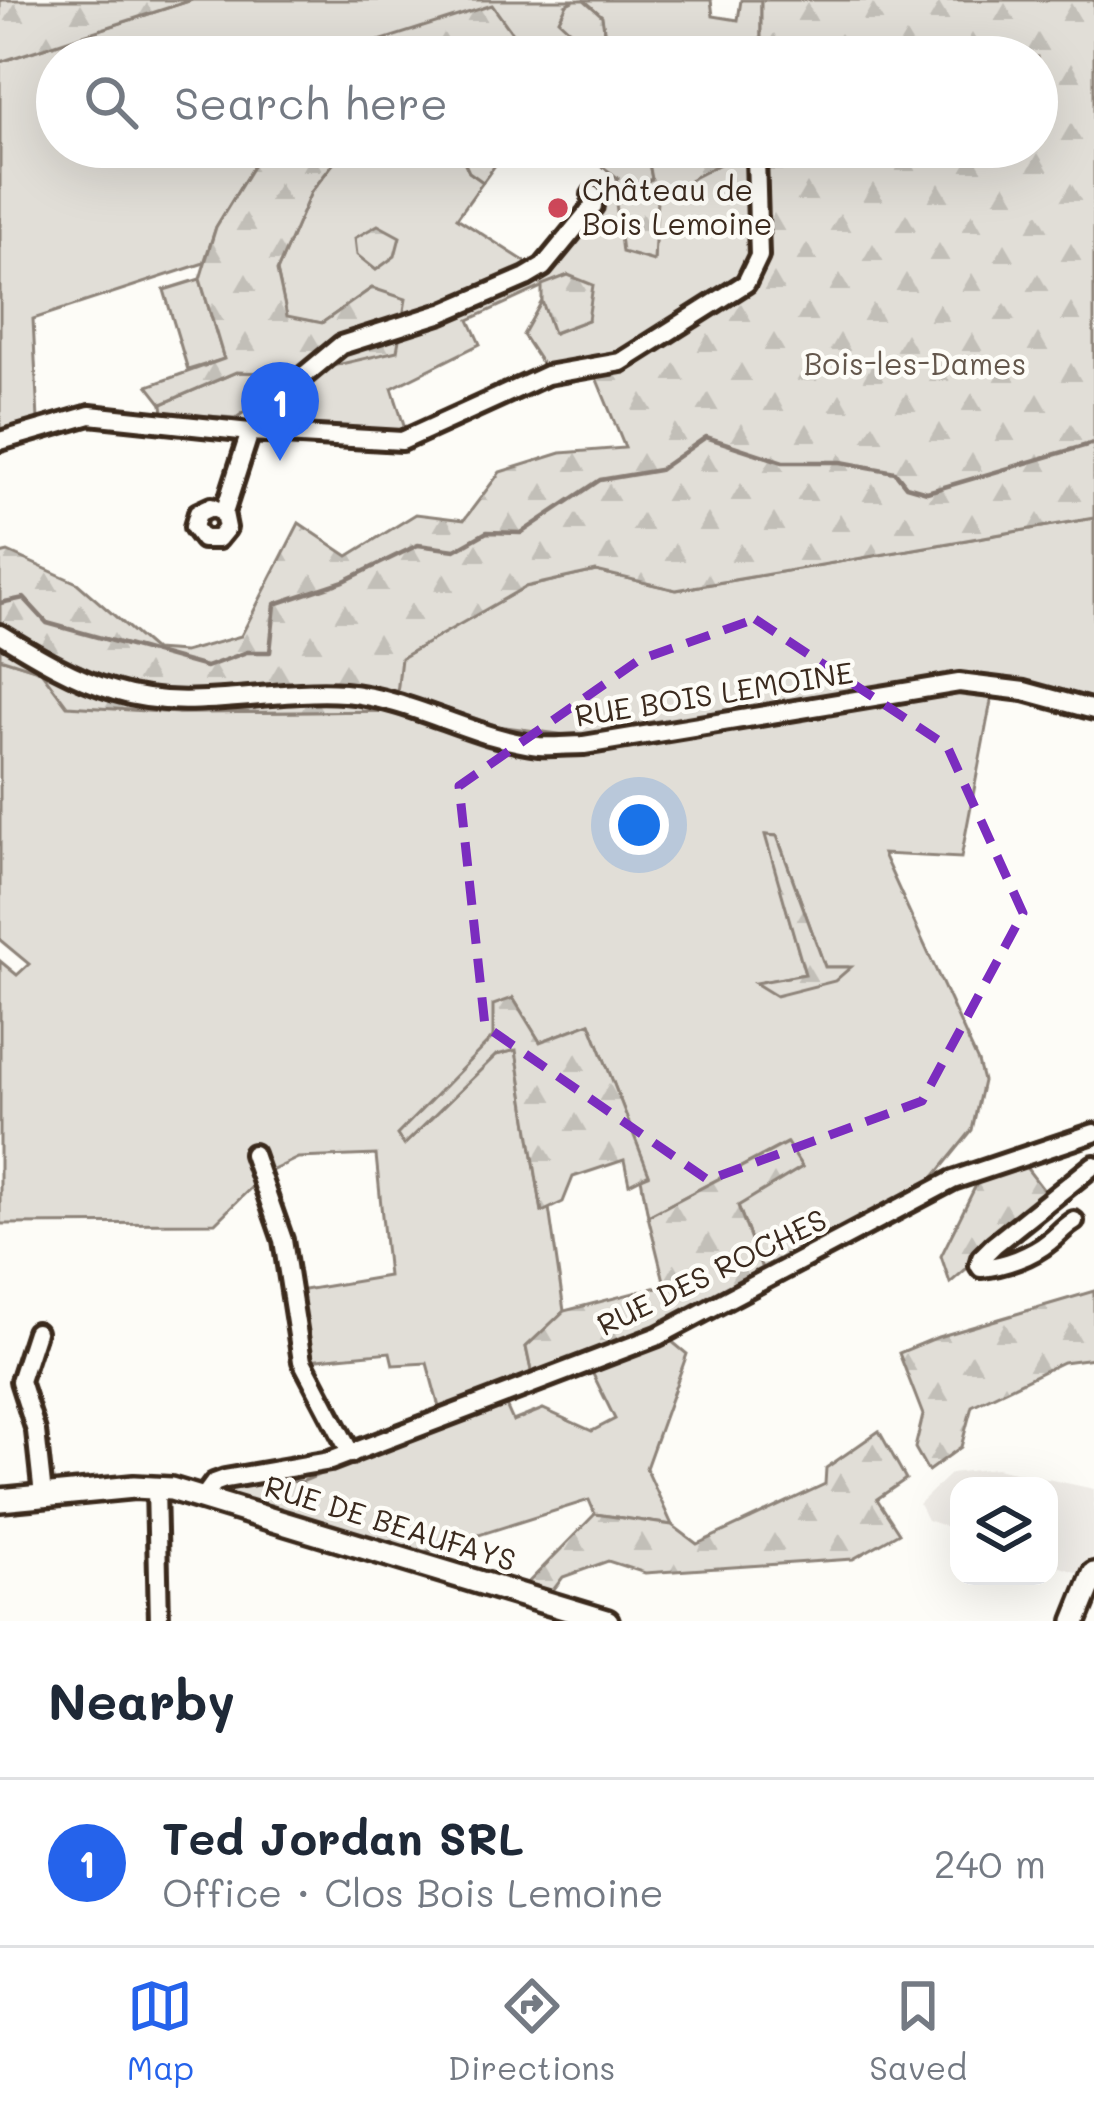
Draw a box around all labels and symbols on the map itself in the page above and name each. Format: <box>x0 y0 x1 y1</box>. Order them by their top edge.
place label: Château de Bois Lemoine <box>582 169 772 243</box>
marker: Château de Bois Lemoine <box>545 195 571 221</box>
park label: Bois-les-Dames <box>804 343 1026 383</box>
pin: 1 <box>241 362 319 461</box>
street label: RUE BOIS LEMOINE <box>572 651 856 735</box>
your location <box>609 795 669 855</box>
street label: RUE DES ROCHES <box>590 1198 832 1344</box>
street label: RUE DE BEAUFAYS <box>260 1465 521 1579</box>

